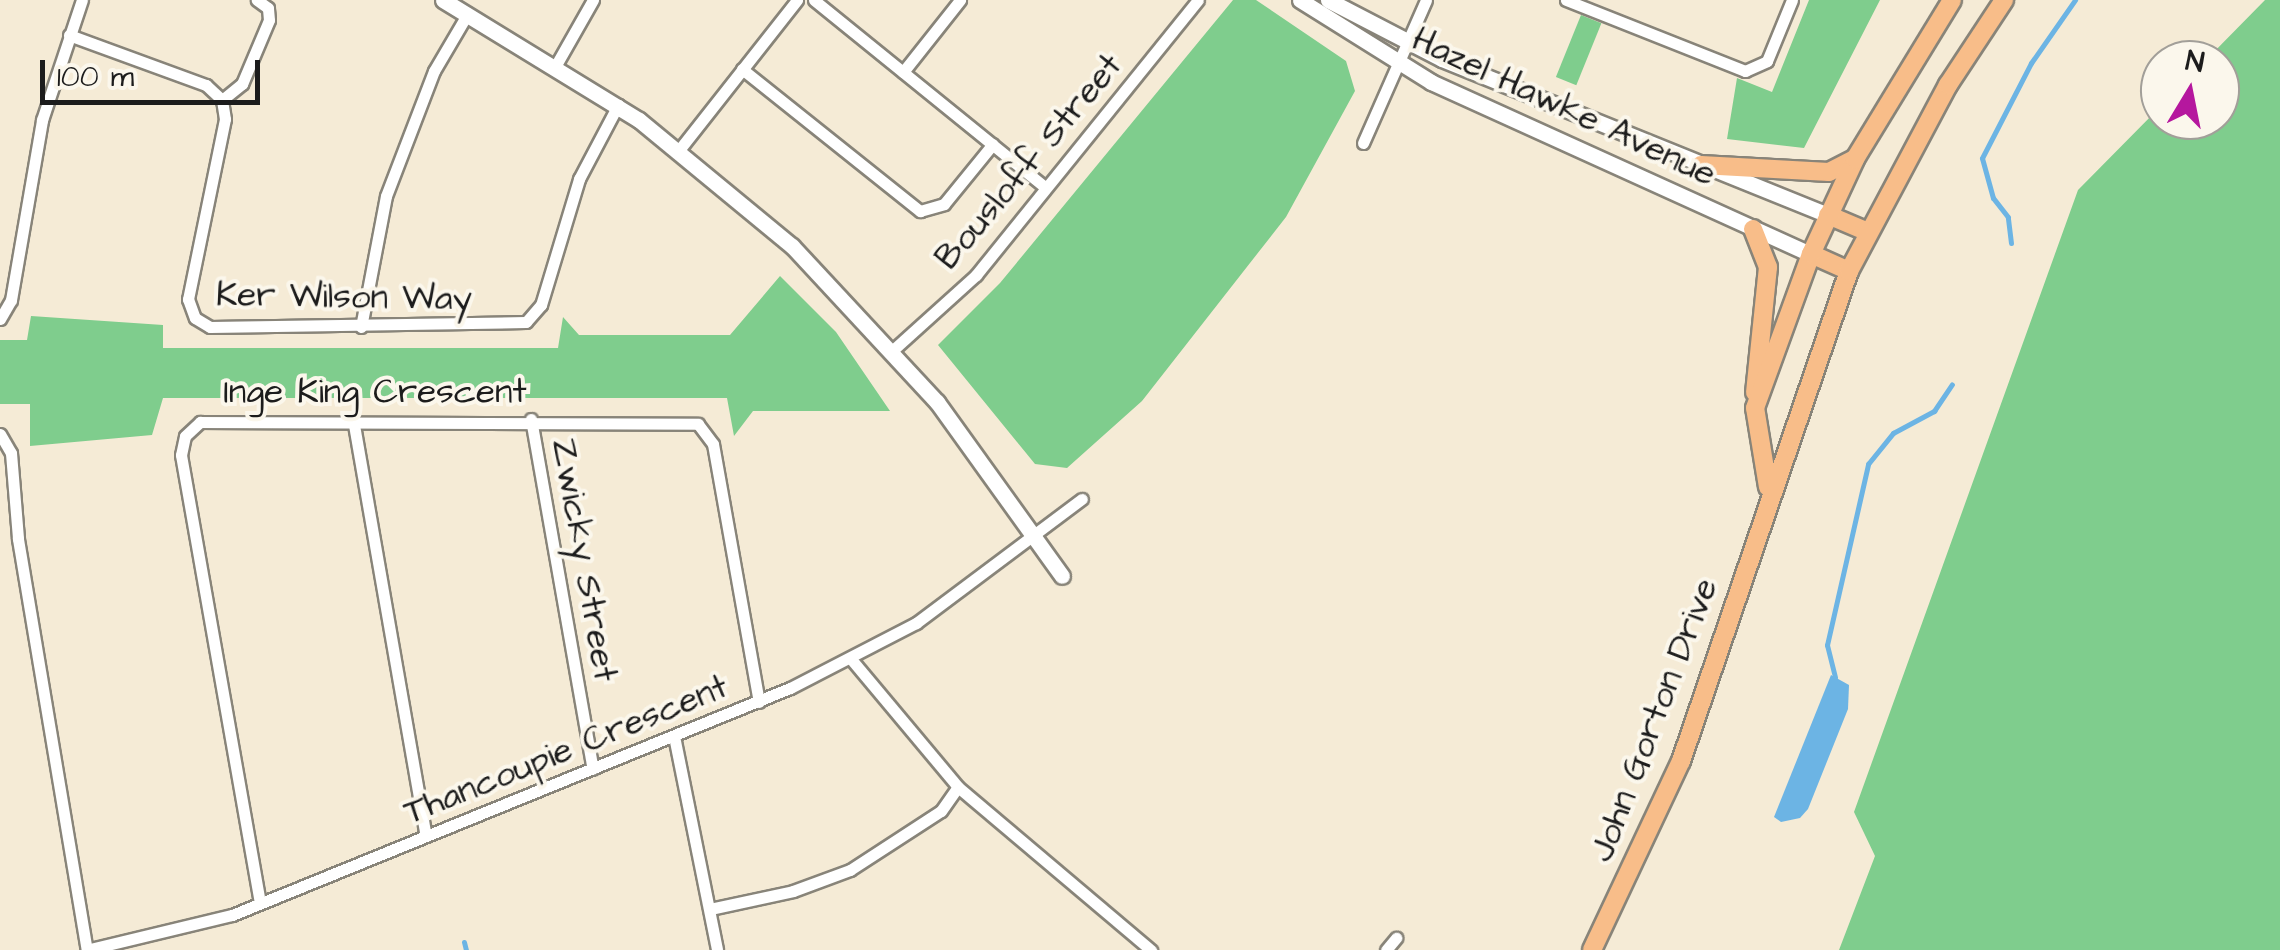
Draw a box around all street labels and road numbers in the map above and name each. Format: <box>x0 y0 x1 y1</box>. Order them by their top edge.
street label: Hazel Hawke Avenue <box>1405 18 1723 196</box>
street label: Bousloff Street <box>927 46 1131 278</box>
street label: Ker Wilson Way <box>216 274 472 320</box>
street label: Inge King Crescent <box>223 371 527 413</box>
street label: Zwicky Street <box>542 435 626 685</box>
street label: John Gorton Drive <box>1581 572 1727 868</box>
street label: Thancoupie Crescent <box>398 666 734 834</box>

